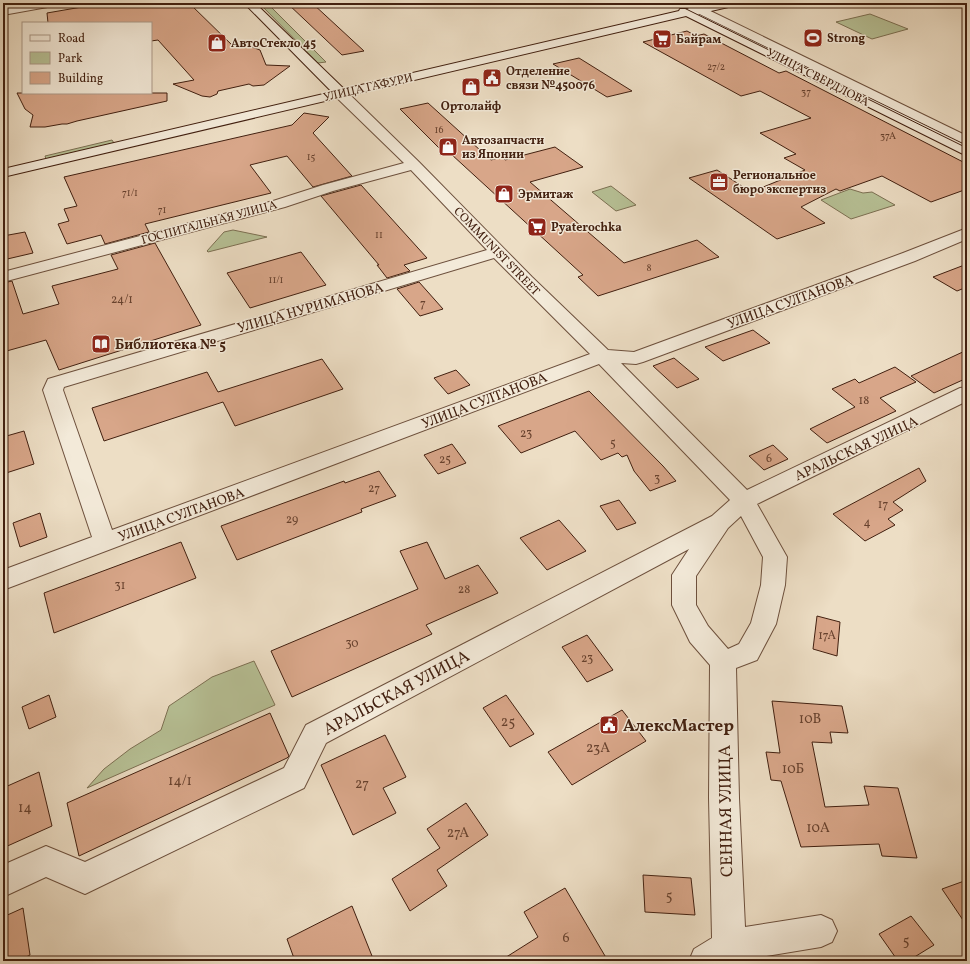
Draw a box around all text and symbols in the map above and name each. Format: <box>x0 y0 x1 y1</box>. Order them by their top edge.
legend <box>22 22 152 94</box>
sports icon: Strong <box>802 27 824 49</box>
supermarket icon: Байрам <box>651 28 673 50</box>
text: Road <box>58 31 85 47</box>
place label: Strong <box>827 31 866 47</box>
shop icon: АвтоСтекло 45 <box>206 32 228 54</box>
place label: Байрам <box>676 32 721 48</box>
place label: АвтоСтекло 45 <box>231 36 316 52</box>
street label: УЛИЦА СВЕРДЛОВА <box>763 45 872 111</box>
text: Park <box>58 51 83 67</box>
house number: 27/2 <box>707 60 725 74</box>
place label: Отделение связи №450076 <box>506 64 595 94</box>
public building icon: Отделение связи №450076 <box>481 67 503 89</box>
street label: УЛИЦА ГАФУРИ <box>322 70 415 106</box>
text: Building <box>58 71 103 87</box>
shop icon: Ортолайф <box>460 76 482 98</box>
house number: 37 <box>801 85 811 99</box>
place label: Ортолайф <box>441 99 502 115</box>
house number: 16 <box>435 123 443 137</box>
house number: 37А <box>880 129 896 143</box>
place label: Автозапчасти из Японии <box>462 133 544 163</box>
shop icon: Автозапчасти из Японии <box>437 136 459 158</box>
house number: 15 <box>307 150 316 164</box>
place label: Региональное бюро экспертиз <box>733 168 826 198</box>
office icon: Региональное бюро экспертиз <box>708 171 730 193</box>
shop icon: Эрмитаж <box>493 183 515 205</box>
house number: 71/1 <box>122 186 138 200</box>
place label: Эрмитаж <box>518 187 574 203</box>
street label: ГОСПИТАЛЬНАЯ УЛИЦА <box>140 197 279 249</box>
house number: 71 <box>158 203 166 217</box>
street label: COMMUNIST STREET <box>450 204 543 299</box>
supermarket icon: Pyaterochka <box>526 216 548 238</box>
place label: Pyaterochka <box>551 220 622 236</box>
house number: 11 <box>375 228 383 242</box>
house number: 8 <box>646 261 652 275</box>
street label: УЛИЦА СУЛТАНОВА <box>725 271 856 334</box>
house number: 11/1 <box>269 273 284 287</box>
street label: УЛИЦА НУРИМАНОВА <box>235 278 386 338</box>
house number: 24/1 <box>111 292 133 308</box>
house number: 7 <box>420 296 426 312</box>
library icon: Библиотека № 5 <box>90 333 112 355</box>
place label: Библиотека № 5 <box>115 336 226 355</box>
street label: УЛИЦА СУЛТАНОВА <box>419 369 550 434</box>
house number: 18 <box>859 393 869 409</box>
street label: АРАЛЬСКАЯ УЛИЦА <box>792 412 922 486</box>
house number: 23 <box>520 426 532 442</box>
house number: 5 <box>610 436 616 452</box>
house number: 6 <box>766 451 772 467</box>
house number: 25 <box>439 452 451 468</box>
house number: 3 <box>654 471 660 487</box>
house number: 27 <box>368 481 380 497</box>
street label: УЛИЦА СУЛТАНОВА <box>116 484 247 547</box>
house number: 17 <box>878 497 888 513</box>
house number: 29 <box>286 512 298 528</box>
house number: 4 <box>863 515 871 531</box>
house number: 31 <box>115 578 125 594</box>
house number: 28 <box>458 582 470 598</box>
house number: 17А <box>818 628 836 644</box>
house number: 30 <box>345 636 359 652</box>
street label: АРАЛЬСКАЯ УЛИЦА <box>319 645 474 742</box>
house number: 23 <box>581 651 593 667</box>
house number: 10В <box>799 710 821 729</box>
house number: 25 <box>501 713 515 732</box>
public building icon: АлексМастер <box>598 714 620 736</box>
place label: АлексМастер <box>623 715 734 738</box>
house number: 23А <box>586 739 610 758</box>
street label: СЕННАЯ УЛИЦА <box>714 745 739 877</box>
house number: 10Б <box>782 760 804 779</box>
house number: 14/1 <box>168 772 192 791</box>
house number: 27 <box>355 775 369 794</box>
house number: 14 <box>18 799 32 818</box>
house number: 10А <box>806 819 830 838</box>
house number: 27А <box>447 824 469 843</box>
house number: 5 <box>666 887 672 906</box>
house number: 6 <box>562 929 570 948</box>
house number: 5 <box>903 932 909 951</box>

